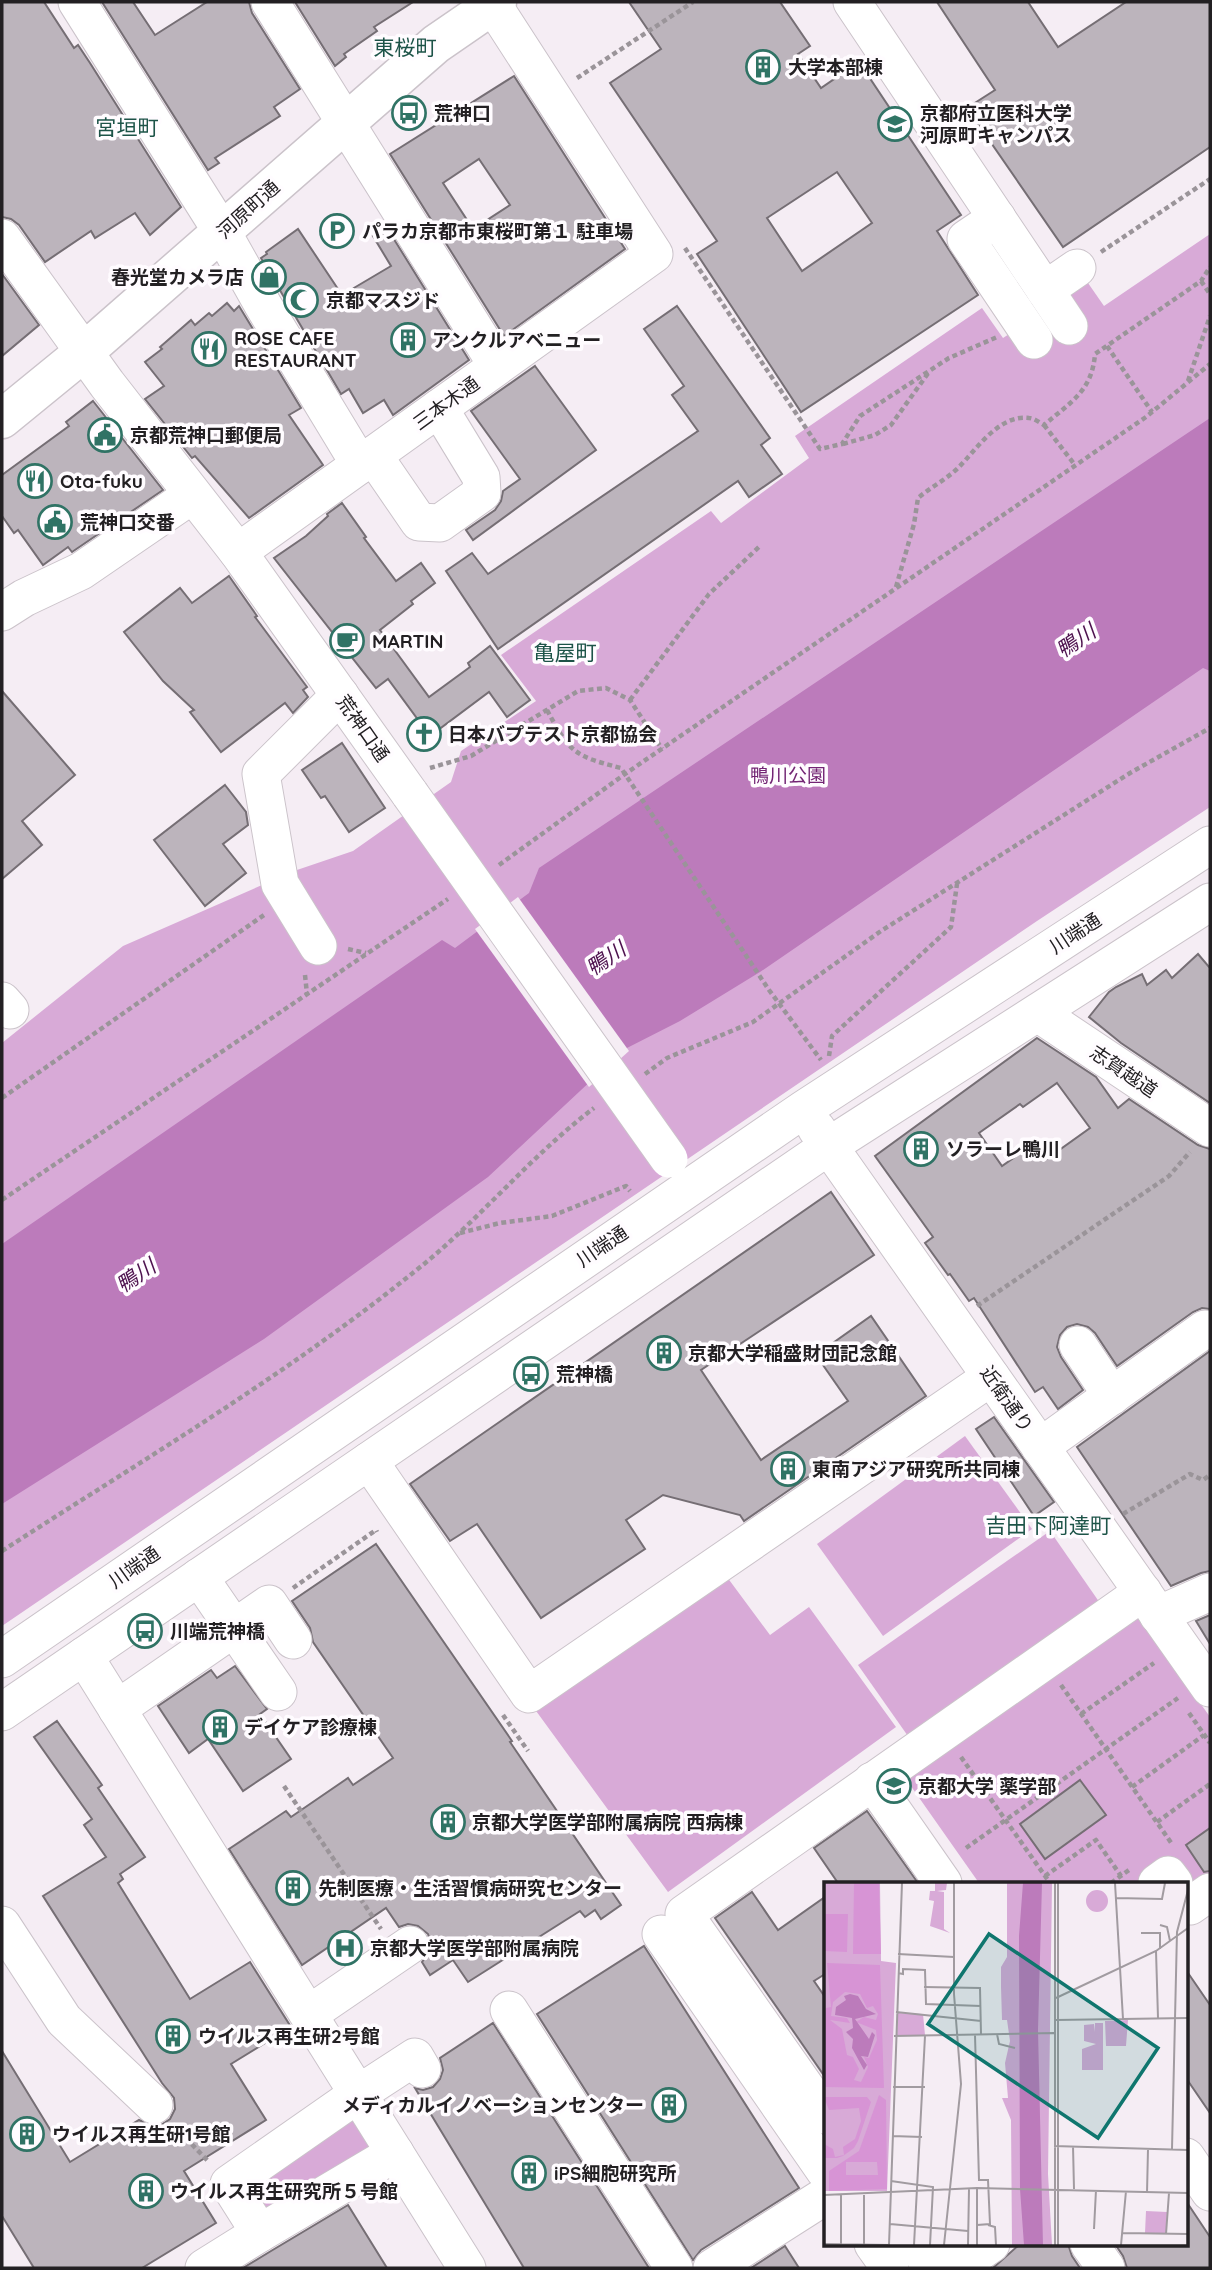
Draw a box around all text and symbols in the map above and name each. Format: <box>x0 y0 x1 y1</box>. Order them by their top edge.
district label: 東桜町 <box>374 34 437 60</box>
building icon: 大学本部棟 <box>744 48 782 86</box>
place label: 大学本部棟 <box>788 55 883 79</box>
bus stop icon: 荒神口 <box>390 94 428 132</box>
place label: 荒神口 <box>434 101 491 125</box>
place label: 京都府立医科大学 河原町キャンパス <box>920 101 1072 147</box>
school or university icon: 京都府立医科大学 河原町キャンパス <box>876 105 914 143</box>
district label: 宮垣町 <box>96 114 159 140</box>
street label: 河原町通 <box>212 175 284 243</box>
parking icon: パラカ京都市東桜町第１ 駐車場 <box>318 212 356 250</box>
place label: パラカ京都市東桜町第１ 駐車場 <box>362 219 633 243</box>
shop icon: 春光堂カメラ店 <box>250 258 288 296</box>
place label: 春光堂カメラ店 <box>111 265 244 289</box>
mosque icon: 京都マスジド <box>282 281 320 319</box>
place label: 京都マスジド <box>326 288 440 312</box>
building icon: アンクルアベニュー <box>389 321 427 359</box>
place label: ROSE CAFE RESTAURANT <box>234 326 357 372</box>
place label: アンクルアベニュー <box>432 328 601 352</box>
restaurant icon: ROSE CAFE RESTAURANT <box>190 330 228 368</box>
street label: 三本木通 <box>408 371 484 435</box>
public building icon: 京都荒神口郵便局 <box>86 416 124 454</box>
place label: 京都荒神口郵便局 <box>130 423 282 447</box>
restaurant icon: Ota-fuku <box>16 462 54 500</box>
place label: Ota-fuku <box>60 469 143 493</box>
public building icon: 荒神口交番 <box>36 503 74 541</box>
place label: 荒神口交番 <box>80 510 175 534</box>
water label: 鴨川 <box>1051 617 1102 663</box>
cafe icon: MARTIN <box>328 622 366 660</box>
place label: MARTIN <box>372 629 444 653</box>
district label: 亀屋町 <box>534 639 597 665</box>
street label: 荒神口通 <box>331 690 395 766</box>
church icon: 日本バプテスト京都協会 <box>405 715 443 753</box>
place label: 日本バプテスト京都協会 <box>448 722 657 746</box>
park label: 鴨川公園 <box>750 763 826 787</box>
street label: 川端通 <box>1045 907 1105 959</box>
water label: 鴨川 <box>581 935 632 981</box>
street label: 志賀越道 <box>1086 1040 1162 1102</box>
building icon: ソラーレ鴨川 <box>902 1130 940 1168</box>
place label: ソラーレ鴨川 <box>946 1137 1060 1161</box>
street label: 川端通 <box>572 1220 632 1272</box>
water label: 鴨川 <box>111 1252 162 1298</box>
building icon: 京都大学稲盛財団記念館 <box>645 1334 683 1372</box>
place label: 京都大学稲盛財団記念館 <box>688 1341 897 1365</box>
bus stop icon: 荒神橋 <box>512 1355 550 1393</box>
street label: 近衛通り <box>975 1361 1039 1437</box>
place label: 荒神橋 <box>556 1362 613 1386</box>
building icon: 東南アジア研究所共同棟 <box>769 1450 807 1488</box>
place label: 東南アジア研究所共同棟 <box>812 1457 1020 1481</box>
district label: 吉田下阿達町 <box>985 1512 1111 1538</box>
street label: 川端通 <box>104 1541 164 1593</box>
bus stop icon: 川端荒神橋 <box>126 1612 164 1650</box>
place label: 川端荒神橋 <box>170 1619 265 1643</box>
building icon: デイケア診療棟 <box>201 1708 239 1746</box>
place label: デイケア診療棟 <box>244 1715 377 1739</box>
school or university icon: 京都大学 薬学部 <box>875 1767 913 1805</box>
place label: 京都大学 薬学部 <box>918 1774 1056 1798</box>
building icon: 京都大学医学部附属病院 西病棟 <box>429 1803 467 1841</box>
place label: 京都大学医学部附属病院 西病棟 <box>472 1810 743 1834</box>
building icon: 先制医療・生活習慣病研究センター <box>274 1869 312 1907</box>
place label: 先制医療・生活習慣病研究センター <box>318 1876 622 1900</box>
inset map <box>824 1882 1188 2246</box>
hospital icon: 京都大学医学部附属病院 <box>326 1929 364 1967</box>
place label: 京都大学医学部附属病院 <box>370 1936 579 1960</box>
building icon: ウイルス再生研2号館 <box>154 2017 192 2055</box>
place label: ウイルス再生研2号館 <box>198 2024 380 2048</box>
building icon: メディカルイノベーションセンター <box>650 2086 688 2124</box>
place label: メディカルイノベーションセンター <box>342 2093 644 2117</box>
building icon: ウイルス再生研1号館 <box>8 2115 46 2153</box>
place label: ウイルス再生研1号館 <box>52 2122 230 2146</box>
building icon: iPS細胞研究所 <box>510 2154 548 2192</box>
place label: iPS細胞研究所 <box>554 2161 676 2185</box>
building icon: ウイルス再生研究所５号館 <box>127 2172 165 2210</box>
place label: ウイルス再生研究所５号館 <box>170 2179 398 2203</box>

